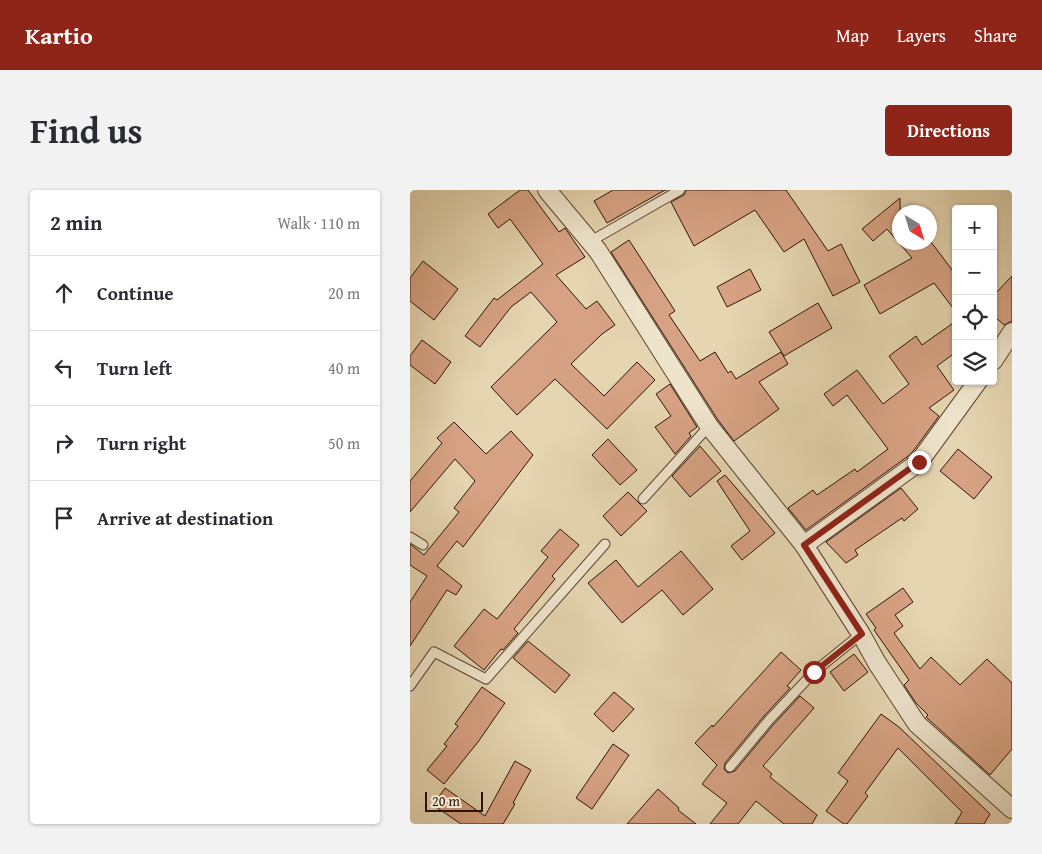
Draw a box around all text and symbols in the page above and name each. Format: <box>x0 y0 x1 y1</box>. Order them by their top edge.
text: Kartio <box>25 18 93 53</box>
text: Map <box>836 22 869 49</box>
text: Layers <box>897 22 946 49</box>
text: Share <box>974 22 1017 49</box>
text: Find us <box>30 105 143 156</box>
button: Directions <box>885 105 1012 156</box>
north arrow <box>892 205 937 250</box>
map controls <box>952 205 997 385</box>
button: + <box>952 205 997 250</box>
text: 2 min <box>50 207 102 238</box>
text: Walk · 110 m <box>277 211 360 235</box>
button: − <box>952 250 997 295</box>
icon: ahead <box>50 279 78 307</box>
text: Continue <box>97 279 174 307</box>
text: 20 m <box>328 281 360 305</box>
button: locate <box>952 295 997 340</box>
button: layers <box>952 340 997 385</box>
icon: left <box>50 354 78 382</box>
text: Turn left <box>97 354 172 382</box>
text: 40 m <box>328 356 360 380</box>
icon: right <box>50 429 78 457</box>
text: Turn right <box>97 429 186 457</box>
text: 50 m <box>328 431 360 455</box>
route end <box>908 451 931 474</box>
icon: arrive <box>50 504 78 532</box>
text: Arrive at destination <box>97 504 273 532</box>
route start <box>803 661 826 684</box>
scale bar <box>425 789 482 812</box>
text: 20 m <box>432 791 460 811</box>

